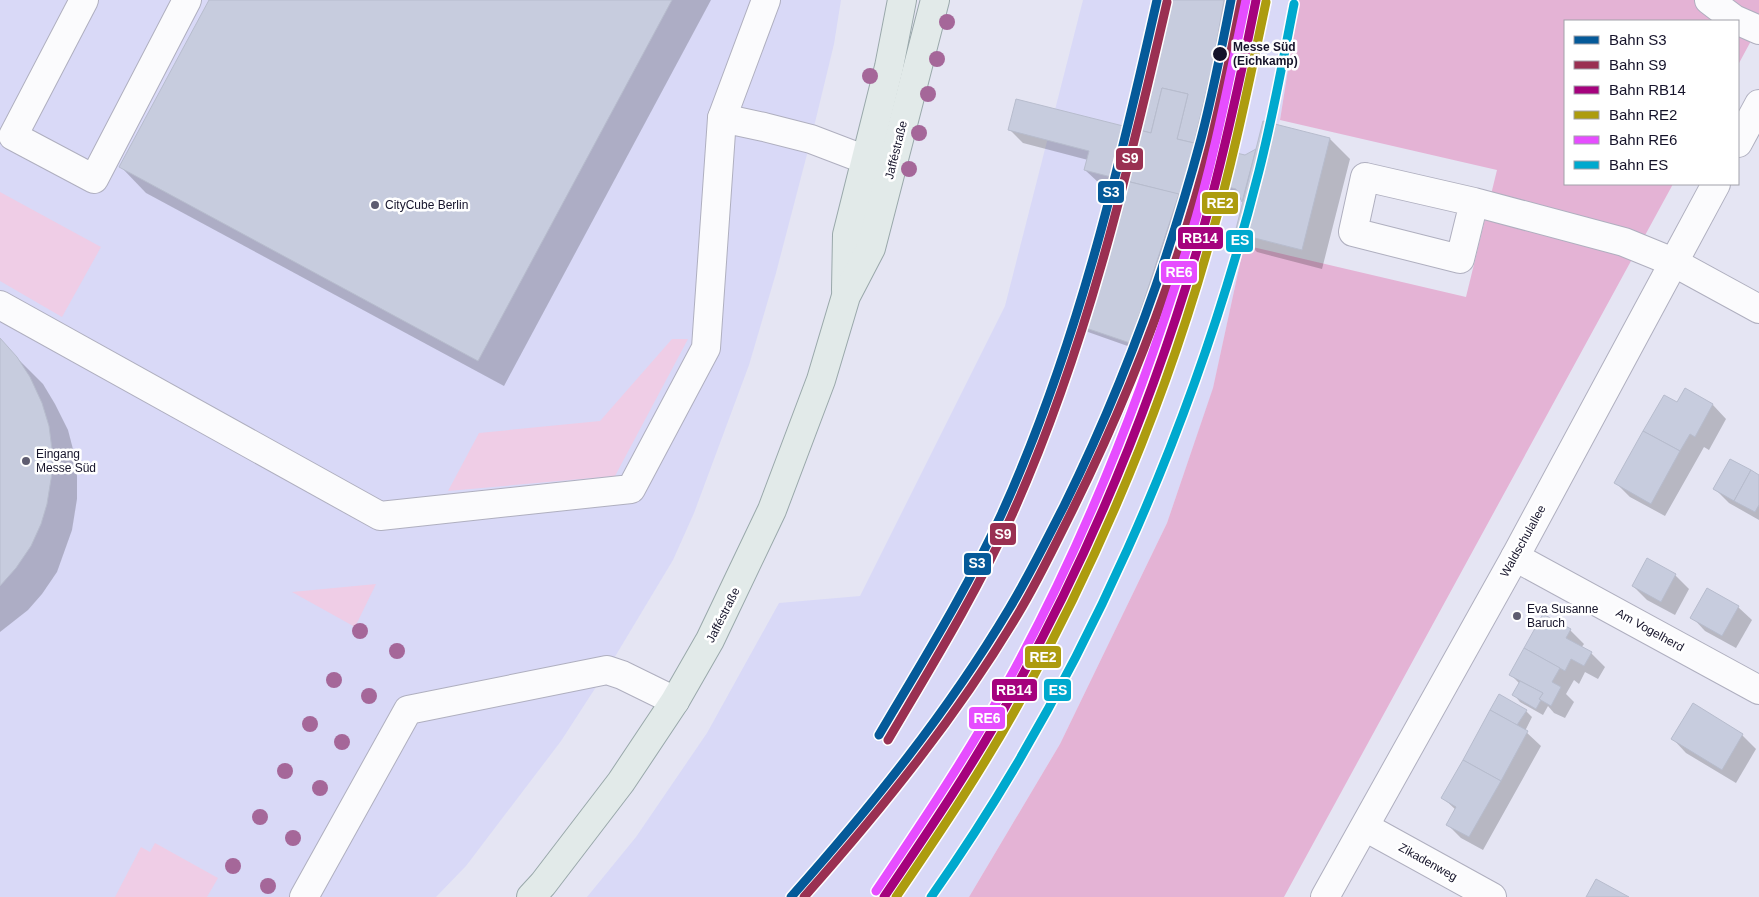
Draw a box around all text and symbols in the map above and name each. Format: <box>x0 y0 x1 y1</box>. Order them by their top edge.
legend <box>1564 20 1739 185</box>
text: Bahn S3 <box>1609 31 1667 48</box>
place label: Messe Süd (Eichkamp) <box>1233 40 1298 68</box>
marker: Messe Süd (Eichkamp) <box>1211 45 1229 63</box>
text: Bahn S9 <box>1609 56 1667 73</box>
text: Bahn RB14 <box>1609 81 1686 98</box>
text: Bahn RE2 <box>1609 106 1677 123</box>
street label: Jafféstraße <box>882 119 910 181</box>
text: Bahn RE6 <box>1609 131 1677 148</box>
line badge: S9 <box>1115 147 1144 171</box>
text: S9 <box>1121 150 1139 166</box>
text: Bahn ES <box>1609 156 1668 173</box>
line badge: S3 <box>1097 180 1125 204</box>
text: S3 <box>1102 184 1120 200</box>
line badge: RE2 <box>1201 191 1239 215</box>
text: RE2 <box>1206 195 1234 211</box>
place label: CityCube Berlin <box>385 198 468 212</box>
marker: CityCube Berlin <box>369 199 381 211</box>
line badge: RB14 <box>1177 226 1224 250</box>
line badge: ES <box>1225 229 1254 253</box>
text: RB14 <box>1182 230 1218 246</box>
text: ES <box>1231 232 1249 248</box>
line badge: RE6 <box>1160 260 1198 284</box>
text: RE6 <box>1165 264 1193 280</box>
place label: Eingang Messe Süd <box>36 447 96 475</box>
marker: Eingang Messe Süd <box>20 455 32 467</box>
street label: Waldschulallee <box>1497 502 1549 579</box>
line badge: S9 <box>989 522 1017 546</box>
text: S9 <box>994 526 1012 542</box>
line badge: S3 <box>963 552 992 576</box>
text: S3 <box>968 555 986 571</box>
street label: Jafféstraße <box>703 585 743 645</box>
place label: Eva Susanne Baruch <box>1527 602 1599 630</box>
street label: Am Vogelherd <box>1614 606 1686 654</box>
marker: Eva Susanne Baruch <box>1511 610 1523 622</box>
line badge: RE2 <box>1024 645 1062 669</box>
text: RE2 <box>1029 649 1057 665</box>
line badge: RB14 <box>991 678 1038 702</box>
line badge: ES <box>1043 678 1072 702</box>
text: RB14 <box>996 682 1032 698</box>
text: ES <box>1049 682 1067 698</box>
line badge: RE6 <box>968 706 1006 730</box>
text: RE6 <box>973 710 1001 726</box>
street label: Zikadenweg <box>1396 840 1460 884</box>

